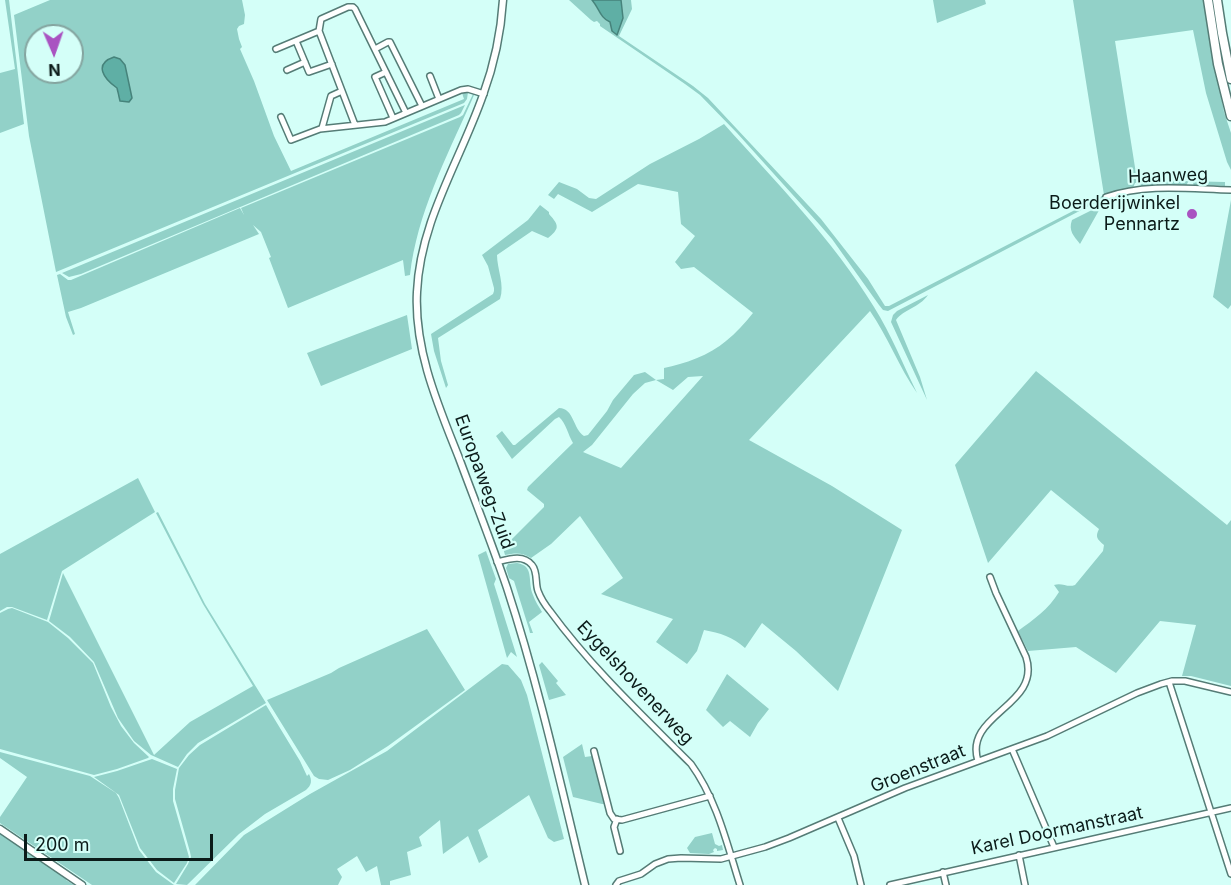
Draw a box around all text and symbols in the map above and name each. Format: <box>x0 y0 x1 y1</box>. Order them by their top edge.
north arrow <box>24 24 84 84</box>
text: N <box>48 60 61 80</box>
street label: Haanweg <box>1128 164 1208 188</box>
place label: Boerderijwinkel Pennartz <box>1049 193 1180 236</box>
marker: Boerderijwinkel Pennartz <box>1185 207 1199 221</box>
street label: Europaweg-Zuid <box>450 412 518 552</box>
street label: Eygelshovenerweg <box>572 617 698 749</box>
street label: Groenstraat <box>868 740 968 798</box>
street label: Karel Doormanstraat <box>969 802 1145 860</box>
scale bar <box>27 822 216 860</box>
text: 200 m <box>35 834 90 855</box>

